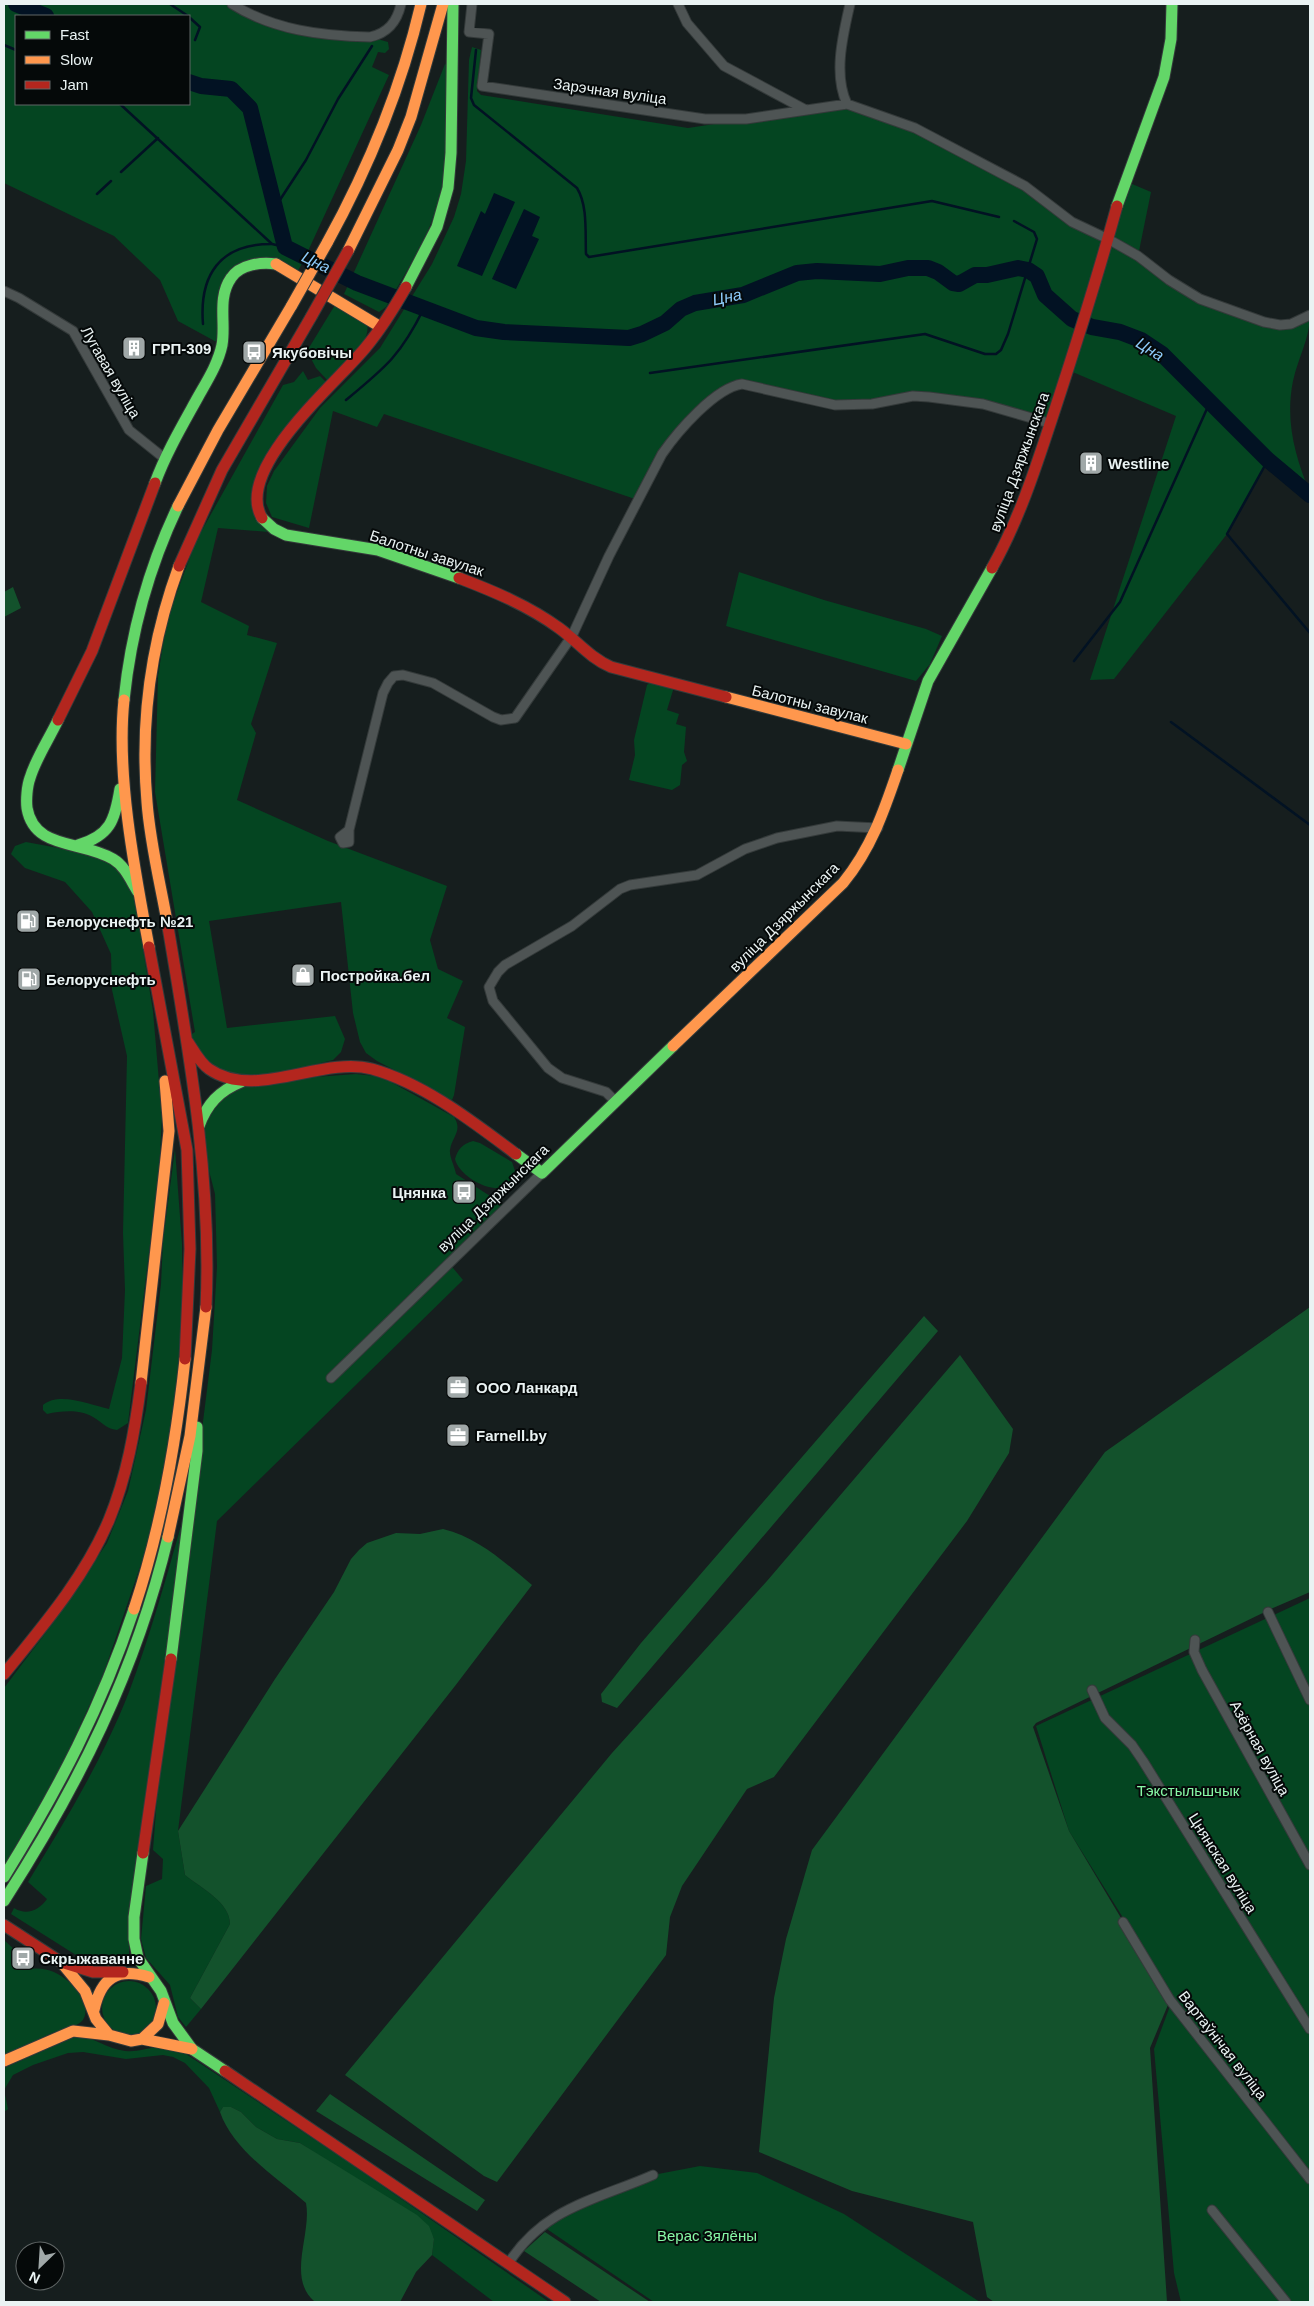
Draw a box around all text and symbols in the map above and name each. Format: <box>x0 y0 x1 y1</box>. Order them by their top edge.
legend <box>15 15 190 105</box>
text: Fast <box>60 26 90 43</box>
text: Slow <box>60 51 93 68</box>
street label: Зарэчная вуліца <box>552 75 668 107</box>
text: Jam <box>60 76 88 93</box>
water label: Цна <box>299 248 333 276</box>
water label: Цна <box>711 286 743 308</box>
street label: Лугавая вуліца <box>78 323 145 422</box>
water label: Цна <box>1133 334 1167 364</box>
building icon: ГРП-309 <box>121 335 147 361</box>
bus stop icon: Якубовічы <box>241 339 267 365</box>
place label: ГРП-309 <box>152 340 211 357</box>
place label: Якубовічы <box>272 344 352 361</box>
street label: вуліца Дзяржынскага <box>986 389 1052 534</box>
building icon: Westline <box>1078 450 1104 476</box>
place label: Westline <box>1108 455 1169 472</box>
street label: Балотны завулак <box>368 527 487 580</box>
street label: Балотны завулак <box>750 681 870 727</box>
street label: вуліца Дзяржынскага <box>726 858 843 975</box>
fuel station icon: Белоруснефть №21 <box>15 908 41 934</box>
place label: Белоруснефть №21 <box>46 913 193 930</box>
shop icon: Постройка.бел <box>290 962 316 988</box>
fuel station icon: Белоруснефть <box>16 966 42 992</box>
place label: Постройка.бел <box>320 967 430 984</box>
place label: Белоруснефть <box>46 971 156 988</box>
street label: вуліца Дзяржынскага <box>434 1140 552 1255</box>
bus stop icon: Цнянка <box>451 1179 477 1205</box>
place label: Цнянка <box>392 1184 447 1201</box>
office icon: ООО Ланкард <box>445 1374 471 1400</box>
place label: ООО Ланкард <box>476 1379 578 1396</box>
office icon: Farnell.by <box>445 1422 471 1448</box>
place label: Farnell.by <box>476 1427 548 1444</box>
street label: Азёрная вуліца <box>1227 1697 1294 1799</box>
park label: Тэкстыльшчык <box>1137 1782 1240 1799</box>
street label: Цнянская вуліца <box>1185 1810 1261 1917</box>
bus stop icon: Скрыжаванне <box>10 1945 36 1971</box>
place label: Скрыжаванне <box>40 1950 143 1967</box>
street label: Вартаўнічая вуліца <box>1175 1987 1271 2103</box>
park label: Верас Зялёны <box>657 2227 757 2244</box>
north arrow <box>15 2241 65 2291</box>
text: N <box>27 2268 42 2287</box>

